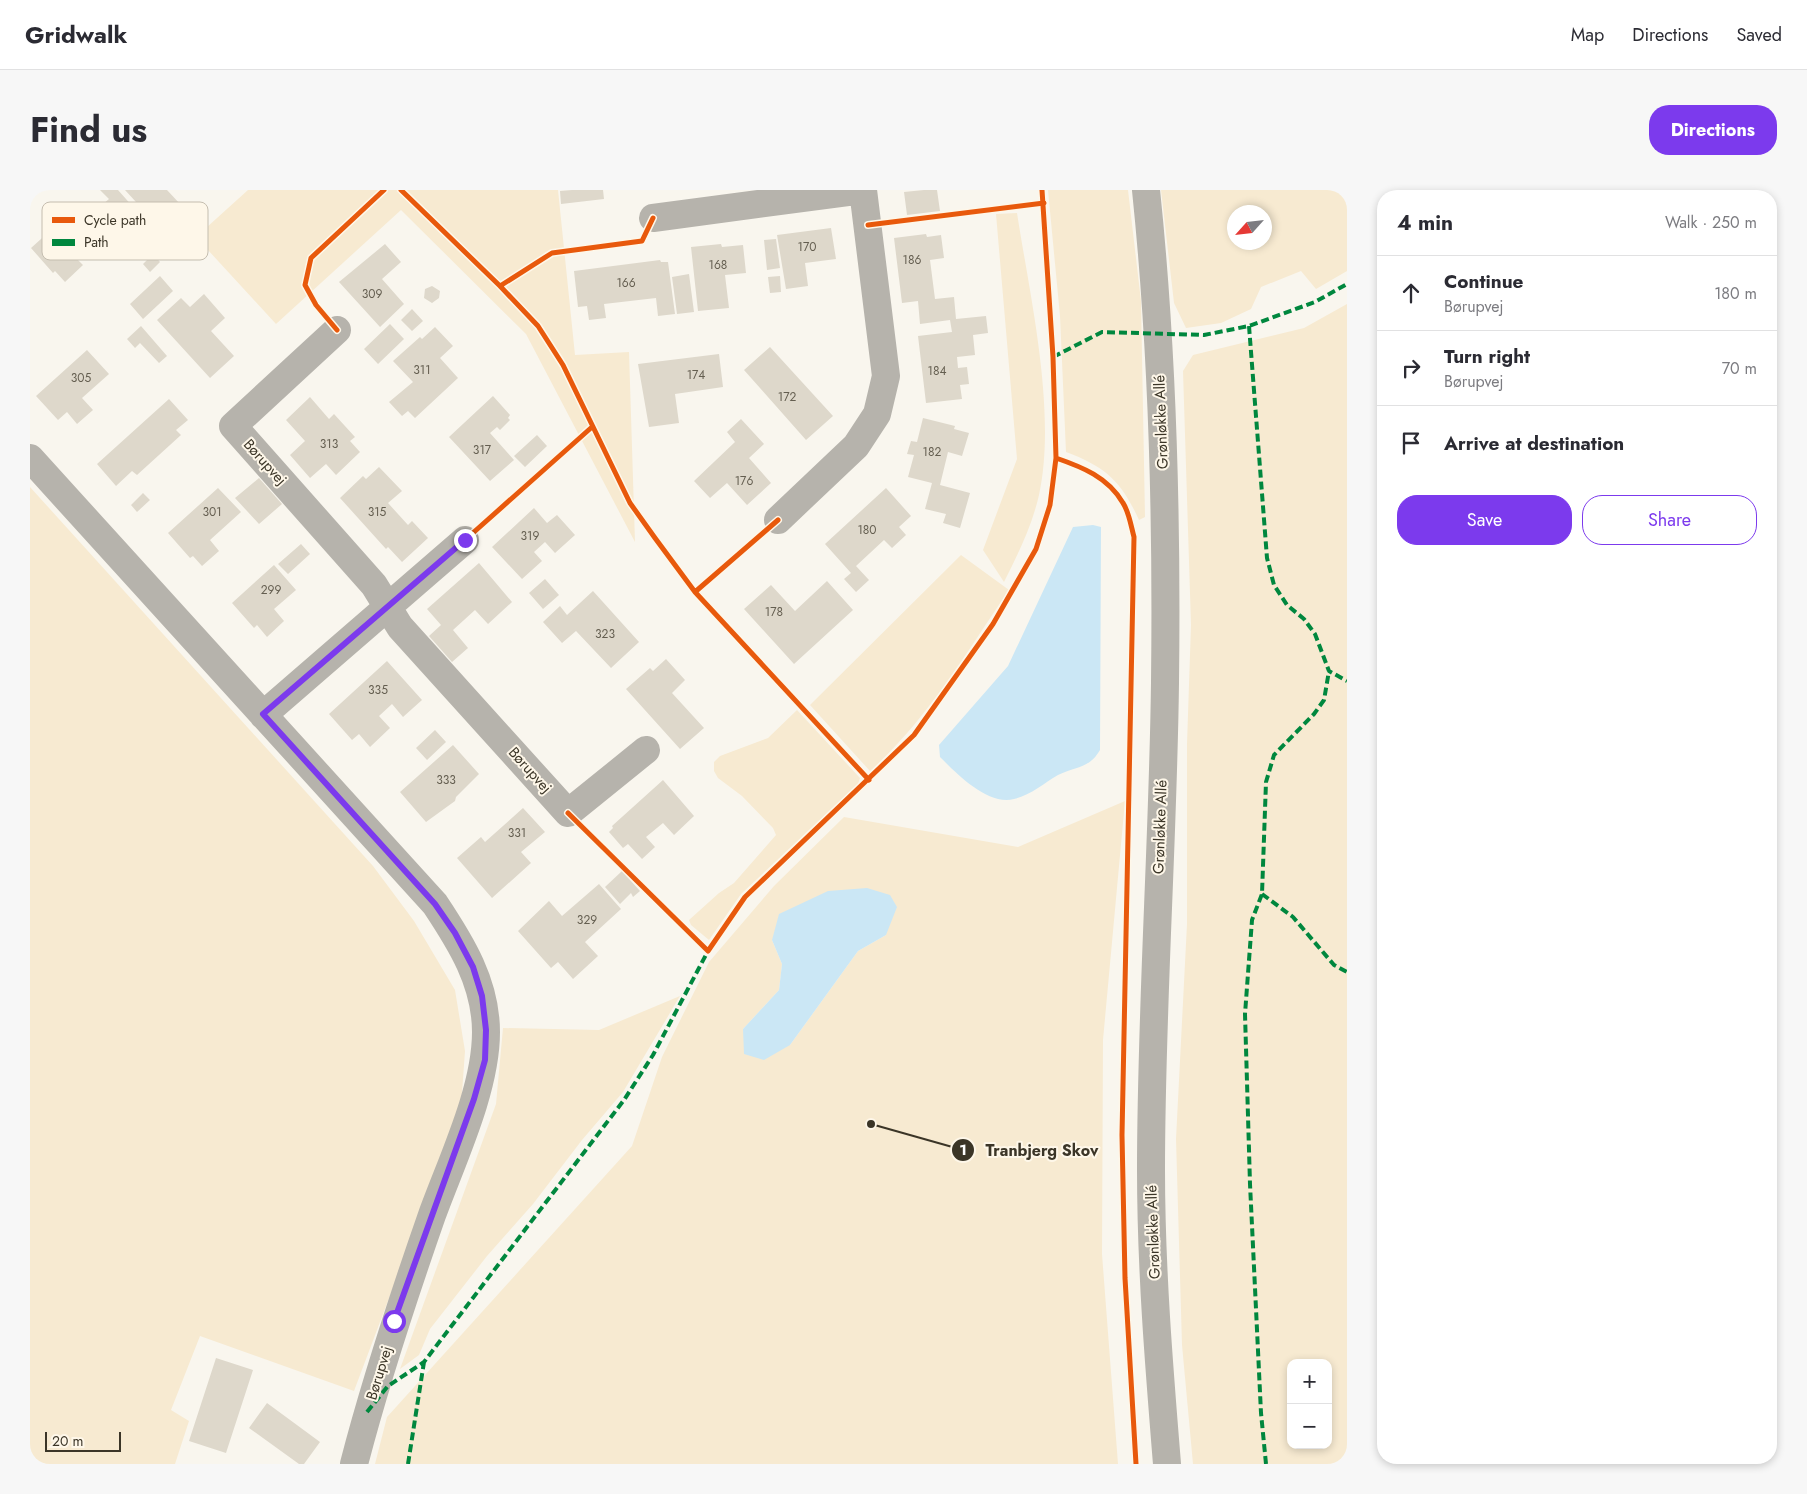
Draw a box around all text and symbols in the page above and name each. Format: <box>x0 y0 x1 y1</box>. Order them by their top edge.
text: Gridwalk <box>25 17 127 52</box>
text: Map <box>1571 22 1604 48</box>
text: Directions <box>1632 22 1708 48</box>
text: Saved <box>1736 22 1782 48</box>
text: Find us <box>30 105 147 155</box>
button: Directions <box>1649 105 1777 155</box>
legend <box>42 202 208 260</box>
north arrow <box>1227 205 1272 250</box>
text: 4 min <box>1397 208 1453 238</box>
text: Cycle path <box>84 210 146 230</box>
text: Walk · 250 m <box>1665 211 1757 234</box>
text: Path <box>84 232 109 252</box>
house number: 170 <box>798 238 816 256</box>
house number: 186 <box>903 251 922 269</box>
house number: 168 <box>709 256 727 274</box>
text: Continue <box>1444 268 1523 295</box>
house number: 166 <box>616 274 636 292</box>
icon: ahead <box>1397 279 1425 307</box>
text: 180 m <box>1714 282 1757 305</box>
house number: 309 <box>362 285 382 303</box>
text: Børupvej <box>1444 295 1503 318</box>
text: Turn right <box>1444 343 1530 370</box>
icon: right <box>1397 354 1425 382</box>
text: 70 m <box>1722 357 1757 380</box>
house number: 311 <box>413 361 431 379</box>
house number: 184 <box>928 362 946 380</box>
house number: 174 <box>687 366 705 384</box>
house number: 305 <box>71 369 91 387</box>
text: Børupvej <box>1444 370 1503 393</box>
street label: Grønløkke Allé <box>1148 374 1174 469</box>
house number: 172 <box>778 388 796 406</box>
icon: arrive <box>1397 429 1425 457</box>
text: Arrive at destination <box>1444 430 1624 457</box>
street label: Børupvej <box>238 434 292 490</box>
house number: 313 <box>320 435 339 453</box>
house number: 317 <box>473 441 492 459</box>
house number: 182 <box>923 443 942 461</box>
house number: 176 <box>735 472 753 490</box>
button: Save <box>1397 495 1572 545</box>
button: Share <box>1582 495 1757 545</box>
house number: 301 <box>202 503 222 521</box>
house number: 315 <box>368 503 387 521</box>
house number: 180 <box>857 521 877 539</box>
house number: 319 <box>521 527 540 545</box>
route end <box>454 529 477 552</box>
house number: 299 <box>261 581 281 599</box>
house number: 178 <box>765 603 783 621</box>
house number: 323 <box>595 625 615 643</box>
house number: 335 <box>368 681 388 699</box>
street label: Børupvej <box>503 742 557 798</box>
house number: 333 <box>436 771 456 789</box>
street label: Grønløkke Allé <box>1147 779 1173 874</box>
house number: 331 <box>508 824 526 842</box>
house number: 329 <box>577 911 597 929</box>
callout: Tranbjerg Skov <box>951 1135 1109 1166</box>
text: 1 <box>959 1139 967 1161</box>
text: Tranbjerg Skov <box>985 1139 1099 1162</box>
street label: Grønløkke Allé <box>1140 1184 1166 1279</box>
route start <box>383 1310 406 1333</box>
street label: Børupvej <box>360 1343 398 1403</box>
map controls <box>1287 1359 1332 1449</box>
button: + <box>1287 1359 1332 1404</box>
button: − <box>1287 1404 1332 1449</box>
scale bar <box>45 1429 121 1452</box>
text: 20 m <box>52 1431 84 1451</box>

